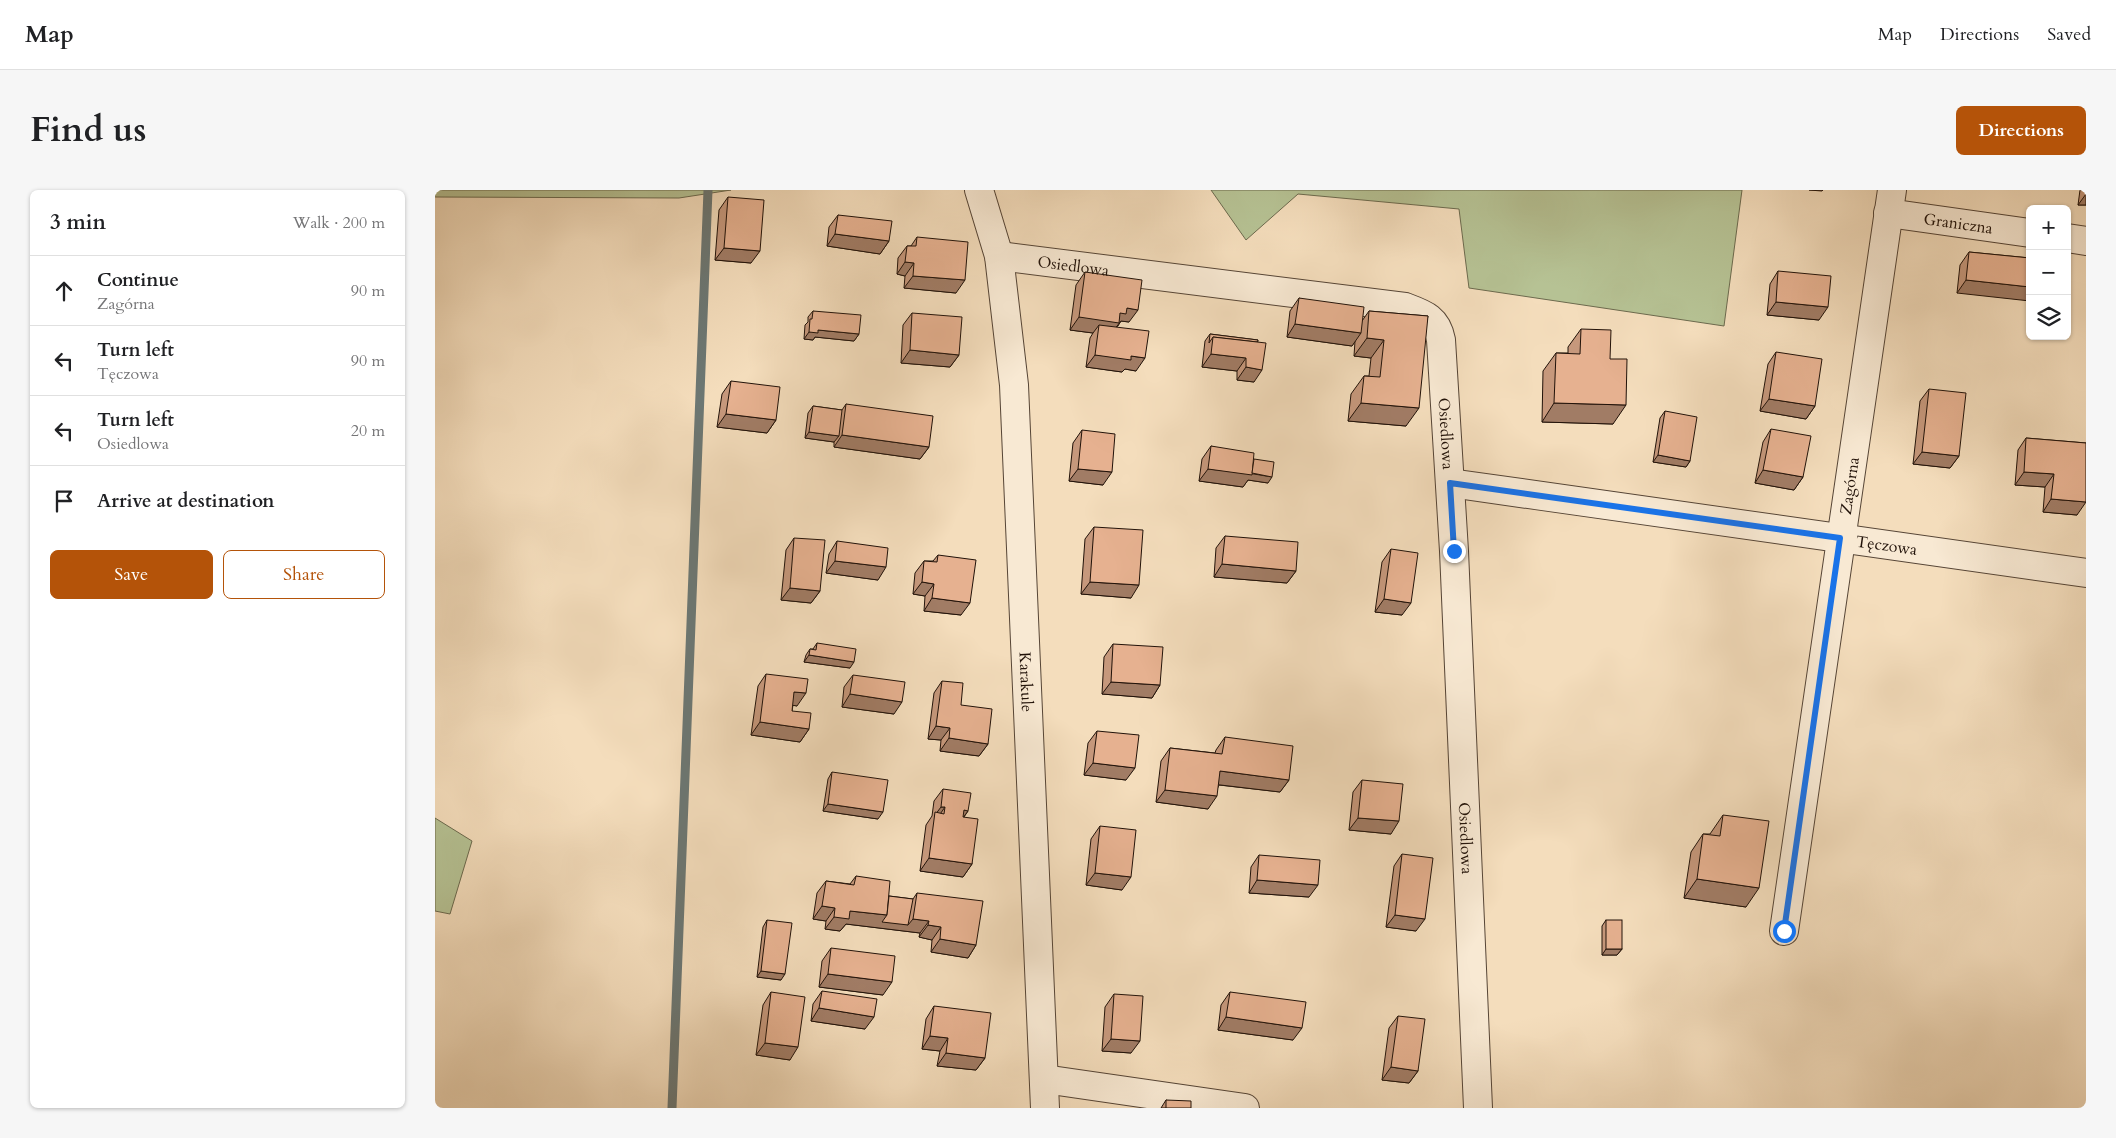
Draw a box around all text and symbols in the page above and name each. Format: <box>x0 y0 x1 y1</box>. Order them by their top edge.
text: Map <box>25 18 74 51</box>
text: Map <box>1878 22 1912 47</box>
text: Directions <box>1940 22 2019 47</box>
text: Saved <box>2047 22 2091 47</box>
text: Find us <box>30 106 146 154</box>
button: Directions <box>1956 106 2086 155</box>
map controls <box>2026 205 2071 340</box>
button: + <box>2026 205 2071 250</box>
text: 3 min <box>50 208 106 237</box>
street label: Graniczna <box>1922 208 1994 240</box>
text: Walk · 200 m <box>293 212 385 234</box>
button: − <box>2026 250 2071 295</box>
street label: Osiedlowa <box>1036 251 1110 282</box>
text: Continue <box>97 267 179 293</box>
icon: ahead <box>50 277 78 305</box>
text: 90 m <box>351 280 385 302</box>
text: Zagórna <box>97 293 155 315</box>
button: layers <box>2026 295 2071 340</box>
text: Turn left <box>97 337 174 363</box>
icon: left <box>50 347 78 375</box>
text: 90 m <box>351 350 385 372</box>
text: Tęczowa <box>97 363 159 385</box>
street label: Osiedlowa <box>1433 397 1459 470</box>
text: Turn left <box>97 407 174 433</box>
icon: left <box>50 417 78 445</box>
text: 20 m <box>351 420 385 442</box>
text: Osiedlowa <box>97 433 169 455</box>
street label: Zagórna <box>1835 456 1865 516</box>
icon: arrive <box>50 487 78 515</box>
text: Arrive at destination <box>97 488 274 514</box>
street label: Tęczowa <box>1854 531 1919 561</box>
route end <box>1443 540 1466 563</box>
button: Save <box>50 550 213 599</box>
button: Share <box>223 550 385 599</box>
street label: Karakule <box>1013 651 1038 713</box>
street label: Osiedlowa <box>1453 802 1478 875</box>
route start <box>1773 920 1796 943</box>

